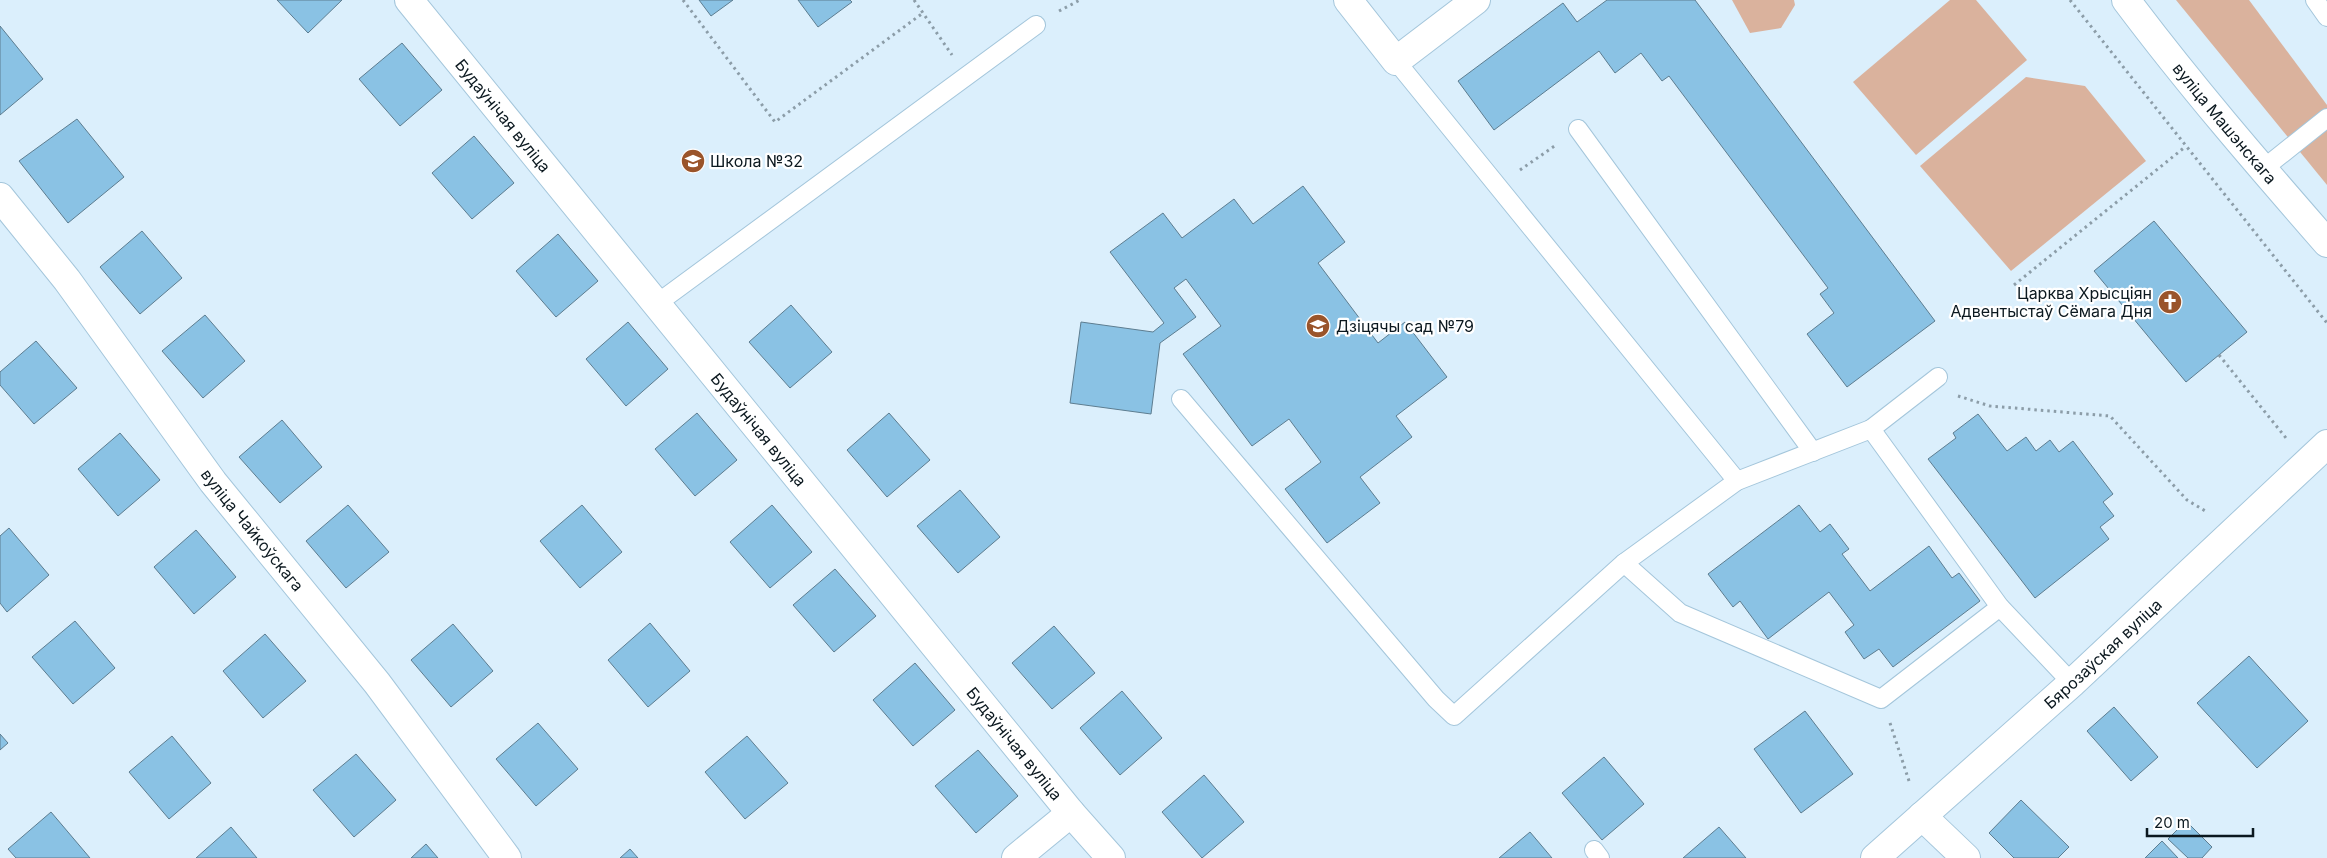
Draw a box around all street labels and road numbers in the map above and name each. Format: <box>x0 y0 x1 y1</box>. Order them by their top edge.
street label: Будаўнічая вуліца <box>451 55 555 176</box>
street label: вуліца Машэнскага <box>2169 59 2281 188</box>
street label: Будаўнічая вуліца <box>707 369 811 490</box>
street label: вуліца Чайкоўскага <box>197 465 308 595</box>
street label: Бярозаўская вуліца <box>2040 594 2166 713</box>
street label: Будаўнічая вуліца <box>962 683 1067 804</box>

